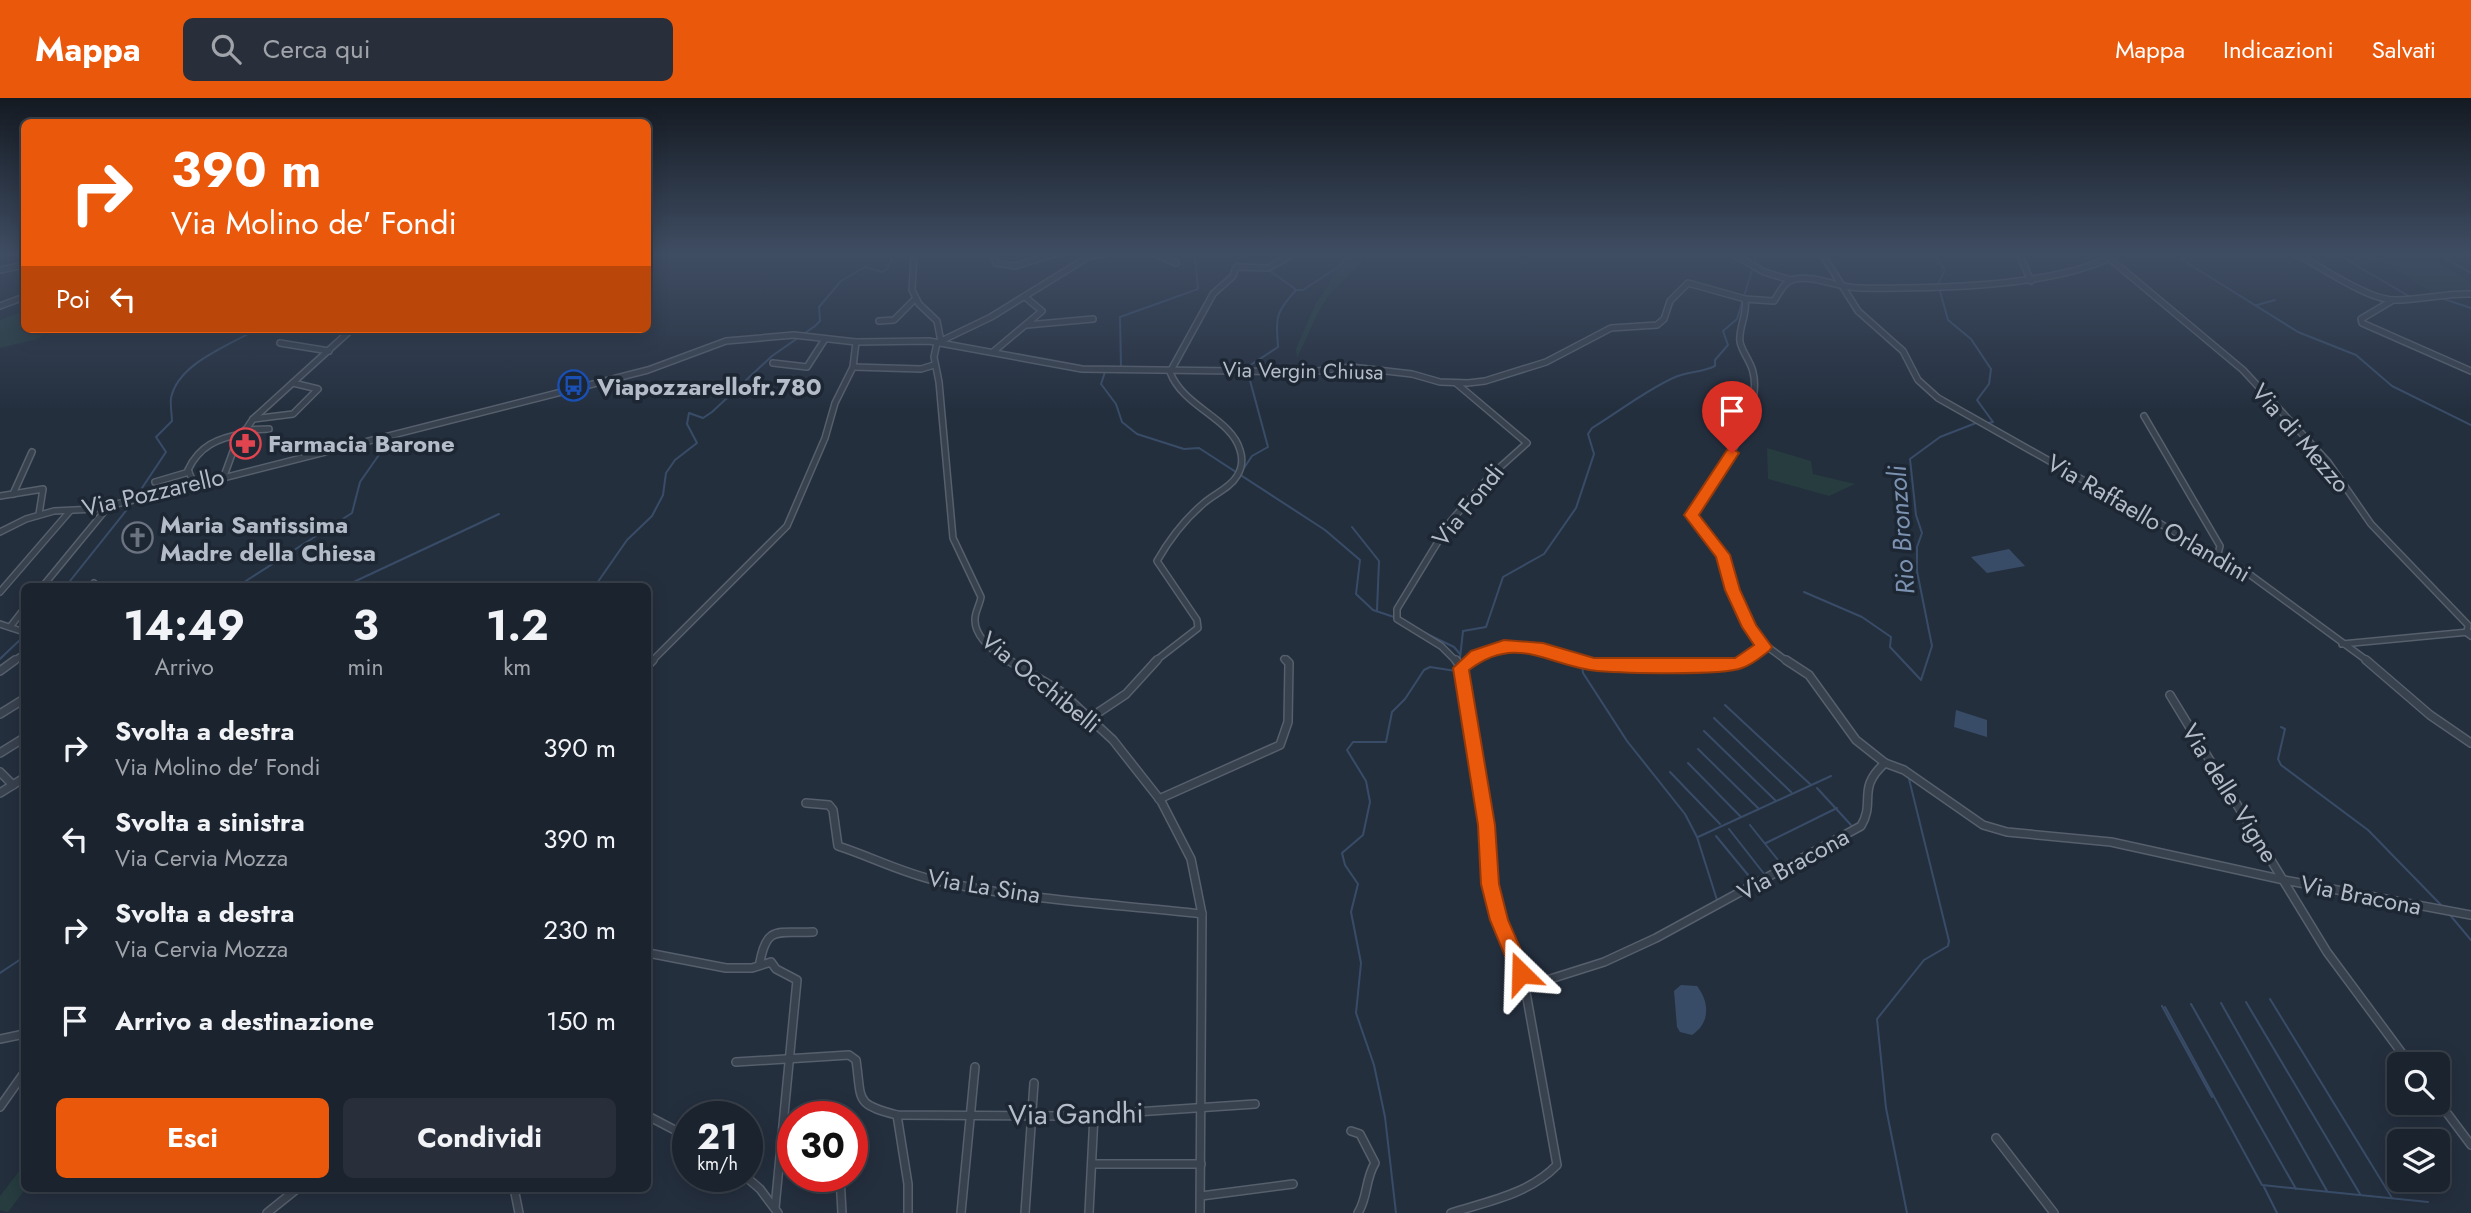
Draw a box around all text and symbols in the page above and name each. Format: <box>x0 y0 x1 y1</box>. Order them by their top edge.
search box <box>183 18 673 81</box>
text: Mappa <box>35 26 141 73</box>
icon: search <box>207 30 245 68</box>
text: Cerca qui <box>263 30 370 68</box>
text: Mappa <box>2115 32 2185 67</box>
text: Indicazioni <box>2223 32 2334 67</box>
text: Salvati <box>2372 32 2436 67</box>
text: 390 m <box>171 135 322 205</box>
icon: right <box>56 147 147 238</box>
text: Via Molino de' Fondi <box>171 200 457 246</box>
text: Poi <box>56 280 90 318</box>
icon: left <box>104 280 142 318</box>
street label: Via Vergin Chiusa <box>1222 355 1384 387</box>
bus stop icon: Viapozzarellofr.780 <box>557 369 591 403</box>
place label: Viapozzarellofr.780 <box>596 369 822 404</box>
street label: Via di Mezzo <box>2244 376 2358 500</box>
pin <box>1702 381 1762 453</box>
icon: arrive <box>1713 392 1751 430</box>
pharmacy icon: Farmacia Barone <box>228 426 262 460</box>
place label: Farmacia Barone <box>268 426 455 461</box>
street label: Via Raffaello Orlandini <box>2040 445 2258 591</box>
street label: Via Fondi <box>1424 456 1512 554</box>
street label: Via Pozzarello <box>79 459 227 525</box>
water label: Rio Bronzoli <box>1878 464 1924 596</box>
place label: Maria Santissima Madre della Chiesa <box>160 507 376 570</box>
church icon: Maria Santissima Madre della Chiesa <box>120 521 154 555</box>
text: 14:49 <box>123 595 245 656</box>
text: 3 <box>353 595 379 656</box>
text: 1.2 <box>486 595 549 656</box>
street label: Via Occhibelli <box>974 623 1108 741</box>
text: Arrivo <box>155 650 214 684</box>
text: min <box>348 650 384 684</box>
text: km <box>503 650 531 684</box>
text: Svolta a destra <box>115 712 295 750</box>
street label: Via delle Vigne <box>2173 717 2287 869</box>
icon: right <box>56 729 94 767</box>
text: 390 m <box>543 729 616 767</box>
text: Via Molino de' Fondi <box>115 750 320 784</box>
text: Svolta a sinistra <box>115 803 305 841</box>
street label: Via Bracona <box>1731 819 1855 909</box>
icon: left <box>56 820 94 858</box>
text: 390 m <box>543 820 616 858</box>
text: Via Cervia Mozza <box>115 841 288 875</box>
street label: Via La Sina <box>925 860 1043 912</box>
street label: Via Bracona <box>2297 866 2425 924</box>
text: Svolta a destra <box>115 894 295 932</box>
icon: right <box>56 911 94 949</box>
text: 230 m <box>543 911 616 949</box>
text: Via Cervia Mozza <box>115 932 288 966</box>
position arrow <box>1484 936 1558 1010</box>
icon: arrive <box>56 1002 94 1040</box>
text: Arrivo a destinazione <box>115 1002 374 1040</box>
text: 150 m <box>546 1002 616 1040</box>
map controls <box>2387 1052 2450 1192</box>
button: search <box>2387 1052 2450 1115</box>
street label: Via Gandhi <box>1008 1092 1144 1136</box>
button: Esci <box>56 1098 329 1178</box>
button: Condividi <box>343 1098 616 1178</box>
speed limit sign: 30 <box>777 1101 868 1192</box>
text: 21 <box>697 1112 738 1162</box>
button: layers <box>2387 1129 2450 1192</box>
text: km/h <box>697 1151 738 1177</box>

